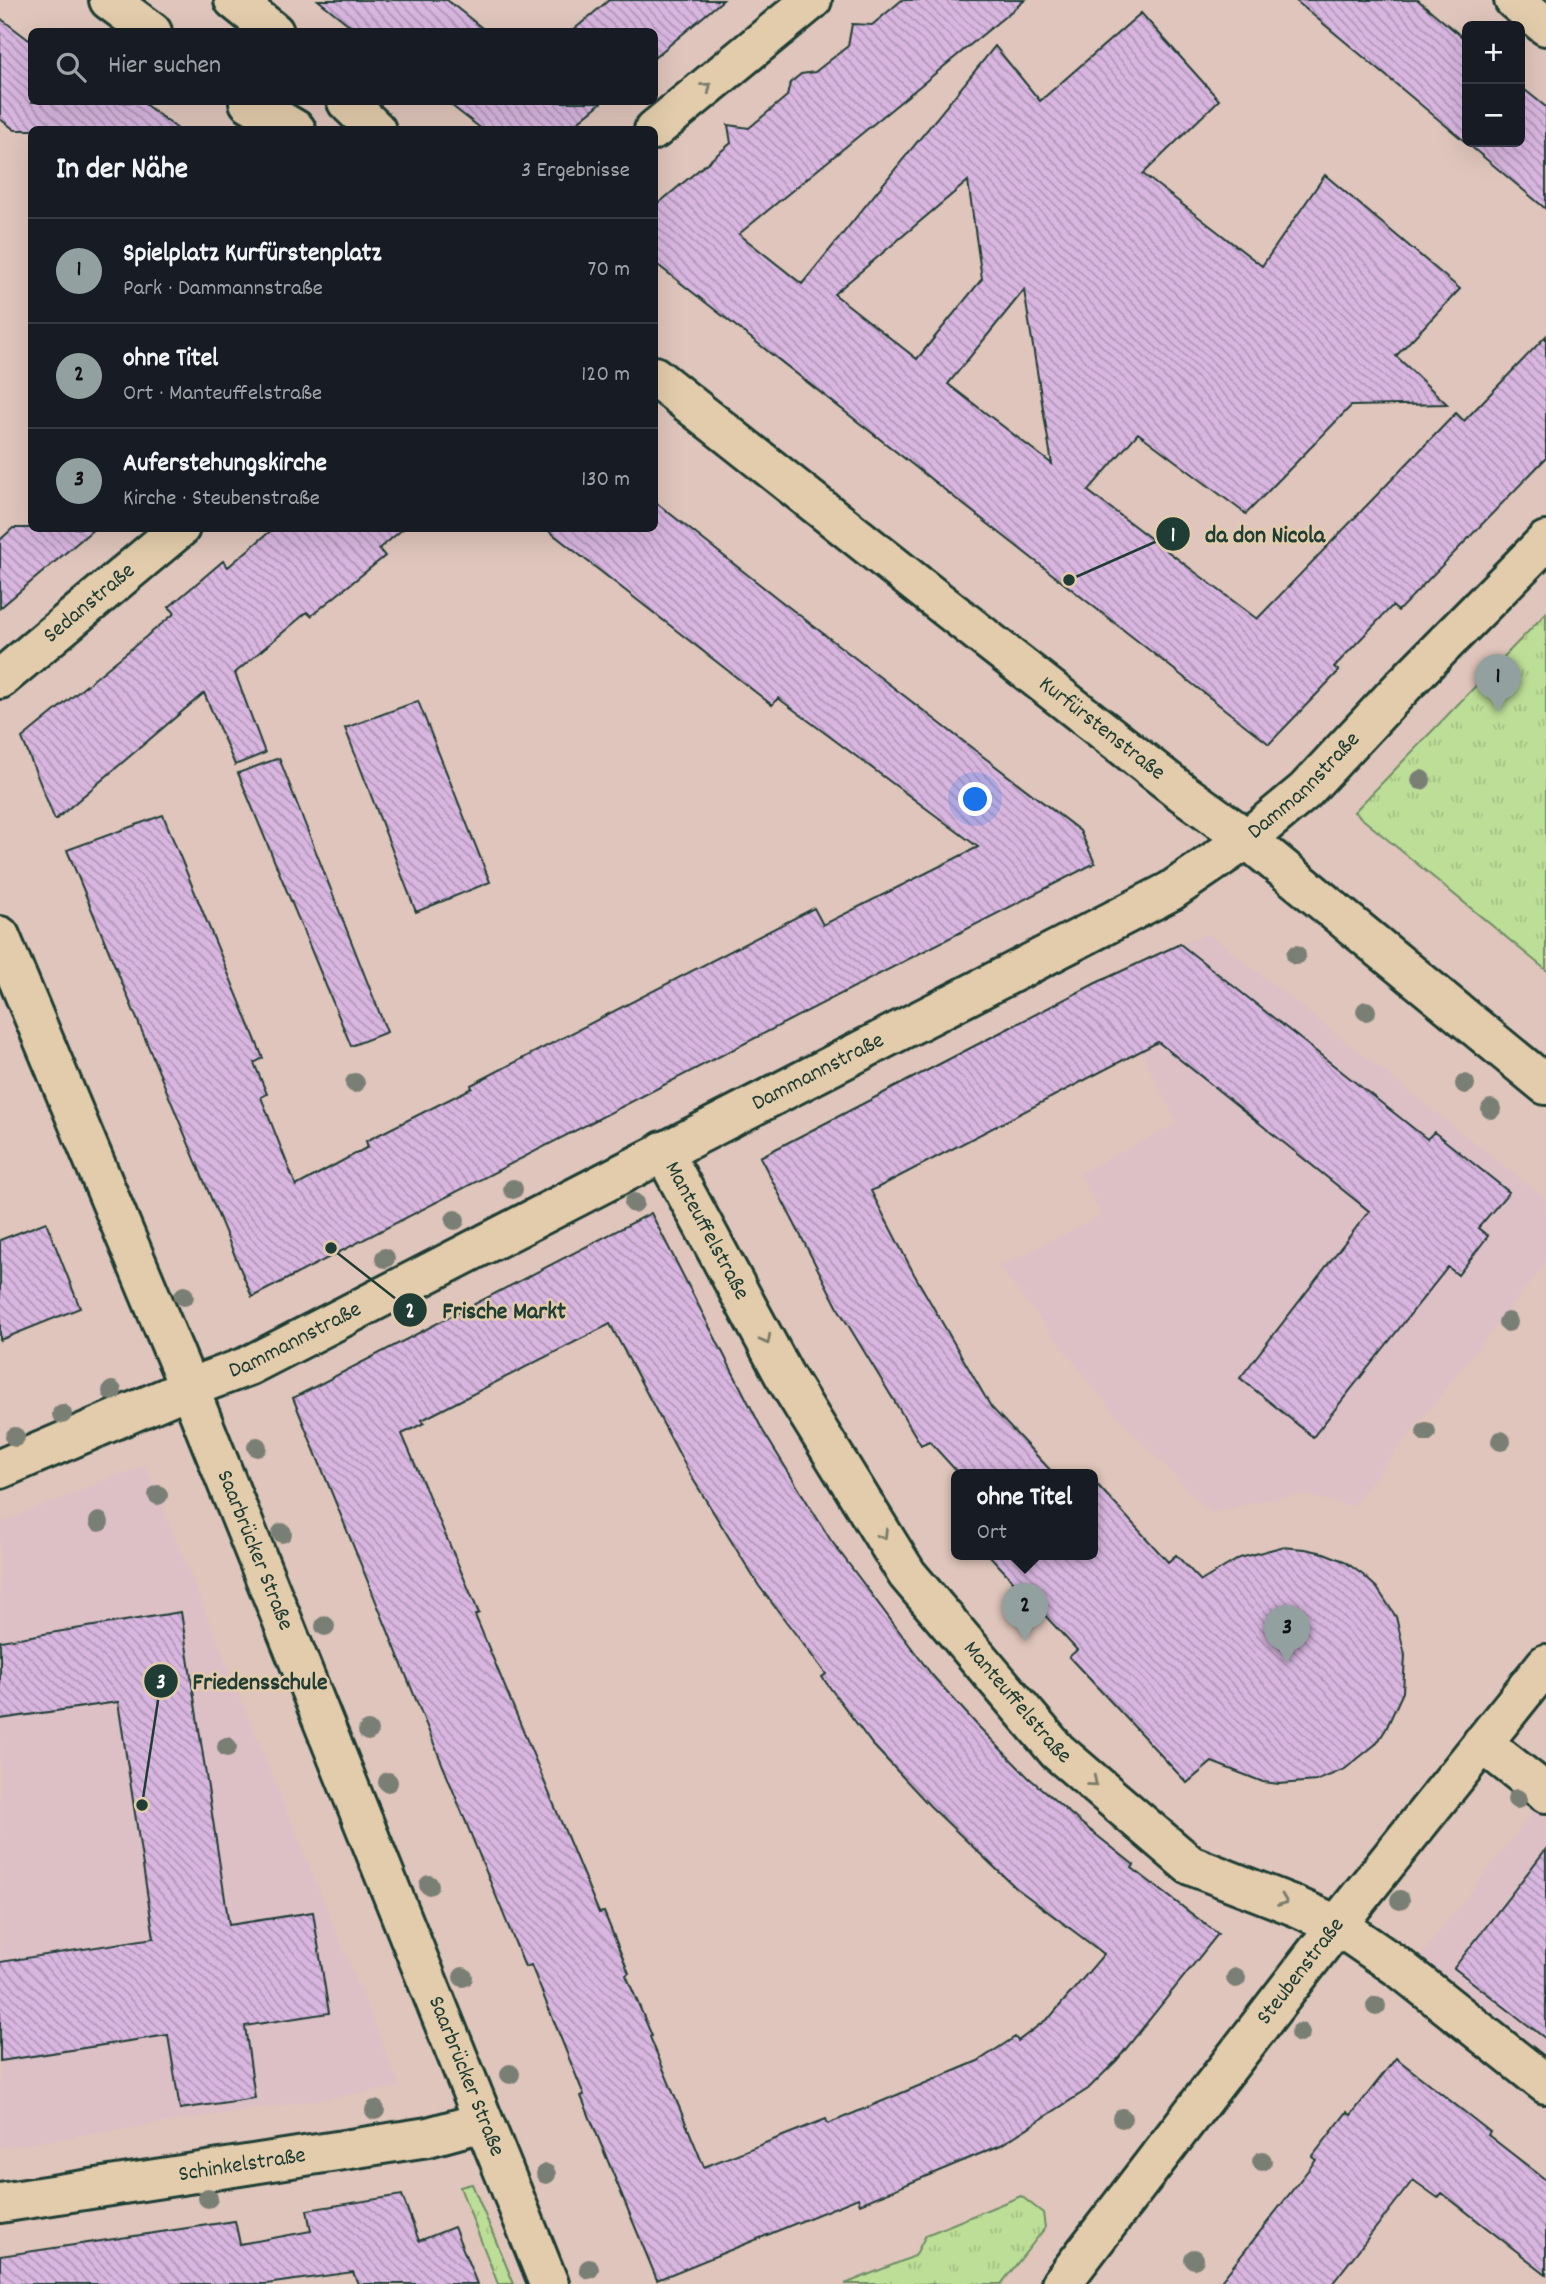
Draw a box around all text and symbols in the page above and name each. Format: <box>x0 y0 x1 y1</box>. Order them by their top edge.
map controls <box>1462 21 1525 147</box>
button: + <box>1462 21 1525 84</box>
search box <box>28 28 658 105</box>
icon: search <box>52 48 90 86</box>
text: Hier suchen <box>108 48 221 85</box>
one-way arrow <box>700 82 712 95</box>
button: − <box>1462 84 1525 147</box>
text: In der Nähe <box>56 150 188 193</box>
text: 3 Ergebnisse <box>521 155 630 188</box>
text: Spielplatz Kurfürstenplatz <box>123 236 381 273</box>
text: 1 <box>76 254 82 287</box>
text: 70 m <box>588 254 630 287</box>
text: Park · Dammannstraße <box>123 273 323 306</box>
text: ohne Titel <box>123 341 218 378</box>
text: 2 <box>74 359 84 392</box>
text: 120 m <box>581 359 630 392</box>
text: Ort · Manteuffelstraße <box>123 378 322 411</box>
text: Auferstehungskirche <box>123 446 327 483</box>
text: 3 <box>74 464 84 497</box>
text: 130 m <box>581 464 630 497</box>
text: Kirche · Steubenstraße <box>123 483 320 516</box>
callout: da don Nicola <box>1156 511 1339 556</box>
text: da don Nicola <box>1205 520 1326 554</box>
text: 1 <box>1171 522 1175 552</box>
street label: Sedanstraße <box>36 555 143 652</box>
pin: 1 <box>1475 654 1521 712</box>
street label: Kurfürstenstraße <box>1031 669 1172 789</box>
street label: Dammannstraße <box>1241 725 1369 848</box>
your location <box>958 782 992 816</box>
street label: Dammannstraße <box>746 1025 890 1120</box>
street label: Manteuffelstraße <box>655 1156 757 1306</box>
callout: Frische Markt <box>393 1287 579 1332</box>
street label: Dammannstraße <box>224 1294 367 1388</box>
text: Frische Markt <box>442 1296 566 1330</box>
text: 2 <box>405 1298 415 1328</box>
one-way arrow <box>757 1333 771 1346</box>
street label: Saarbrücker Straße <box>207 1465 301 1636</box>
popup <box>951 1469 1098 1560</box>
text: ohne Titel <box>977 1480 1072 1517</box>
text: Ort <box>977 1517 1007 1550</box>
one-way arrow <box>874 1528 887 1541</box>
pin: 2 <box>1002 1583 1048 1641</box>
pin: 3 <box>1264 1605 1310 1663</box>
street label: Manteuffelstraße <box>954 1634 1078 1773</box>
callout: Friedensschule <box>143 1659 341 1704</box>
text: Friedensschule <box>193 1667 328 1701</box>
text: 3 <box>156 1669 166 1699</box>
one-way arrow <box>1085 1774 1098 1786</box>
one-way arrow <box>1277 1893 1289 1907</box>
street label: Steubenstraße <box>1249 1911 1353 2032</box>
street label: Saarbrücker Straße <box>419 1991 513 2162</box>
street label: Schinkelstraße <box>176 2140 308 2192</box>

